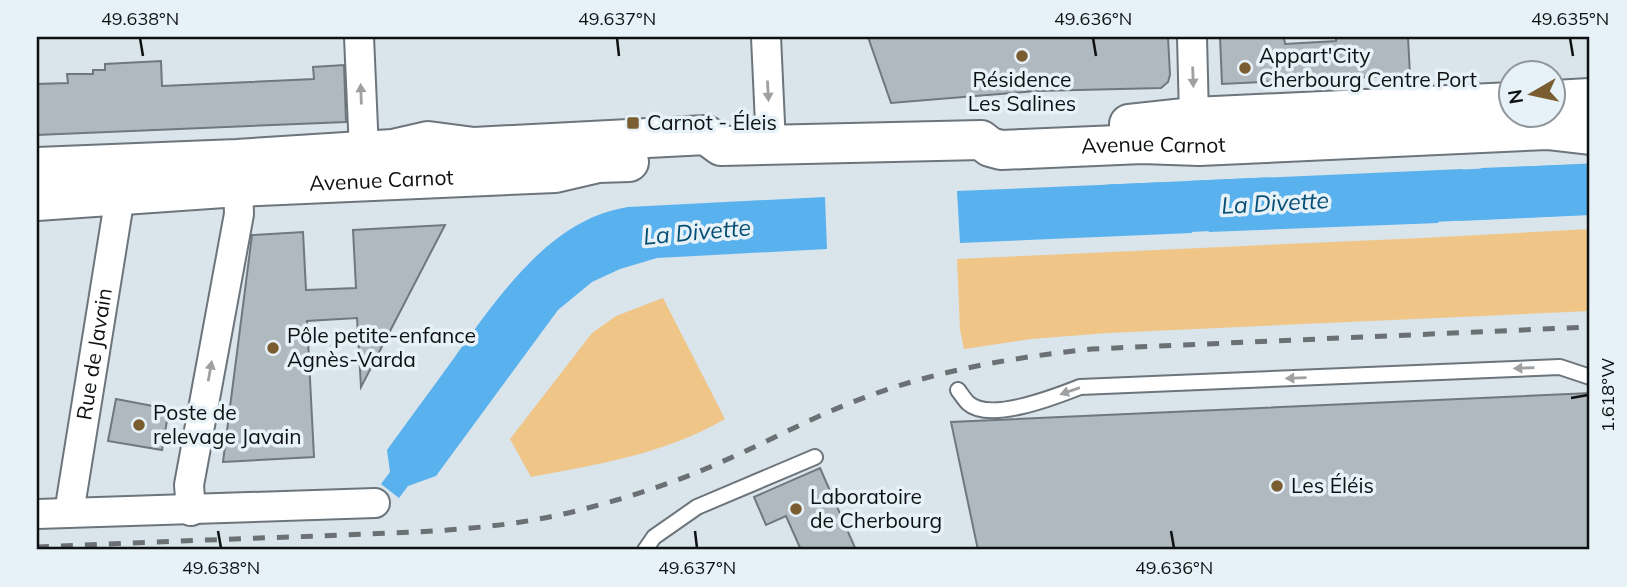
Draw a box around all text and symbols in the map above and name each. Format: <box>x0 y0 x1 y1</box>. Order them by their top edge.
text: 49.638°N <box>101 7 179 30</box>
text: 49.637°N <box>578 7 656 30</box>
text: 49.636°N <box>1054 7 1132 30</box>
text: 49.635°N <box>1531 7 1609 30</box>
place label: Appart'City Cherbourg Centre Port <box>1259 42 1477 92</box>
marker: Résidence Les Salines <box>1014 48 1030 64</box>
marker: Appart'City Cherbourg Centre Port <box>1237 60 1253 76</box>
north arrow <box>1498 60 1568 130</box>
place label: Résidence Les Salines <box>968 66 1076 116</box>
one-way arrow <box>1188 66 1199 88</box>
one-way arrow <box>763 80 774 102</box>
one-way arrow <box>356 82 367 104</box>
text: N <box>1502 88 1528 106</box>
place label: Carnot - Éleis <box>647 109 777 135</box>
marker: Carnot - Éleis <box>625 115 641 131</box>
street label: Avenue Carnot <box>1081 130 1226 159</box>
street label: Avenue Carnot <box>309 163 454 196</box>
water label: La Divette <box>1220 185 1330 220</box>
water label: La Divette <box>642 212 752 251</box>
street label: Rue de Javain <box>70 286 117 422</box>
place label: Pôle petite-enfance Agnès-Varda <box>287 322 476 372</box>
marker: Pôle petite-enfance Agnès-Varda <box>265 340 281 356</box>
text: 1.618°W <box>1596 358 1619 432</box>
one-way arrow <box>205 360 216 382</box>
one-way arrow <box>1512 363 1534 374</box>
one-way arrow <box>1285 372 1307 383</box>
one-way arrow <box>1059 386 1080 397</box>
place label: Poste de relevage Javain <box>153 399 302 449</box>
marker: Poste de relevage Javain <box>131 417 147 433</box>
place label: Les Éléis <box>1291 472 1374 498</box>
marker: Les Éléis <box>1269 478 1285 494</box>
place label: Laboratoire de Cherbourg <box>810 483 942 533</box>
marker: Laboratoire de Cherbourg <box>788 501 804 517</box>
text: 49.638°N <box>182 556 260 579</box>
text: 49.637°N <box>658 556 736 579</box>
text: 49.636°N <box>1135 556 1213 579</box>

